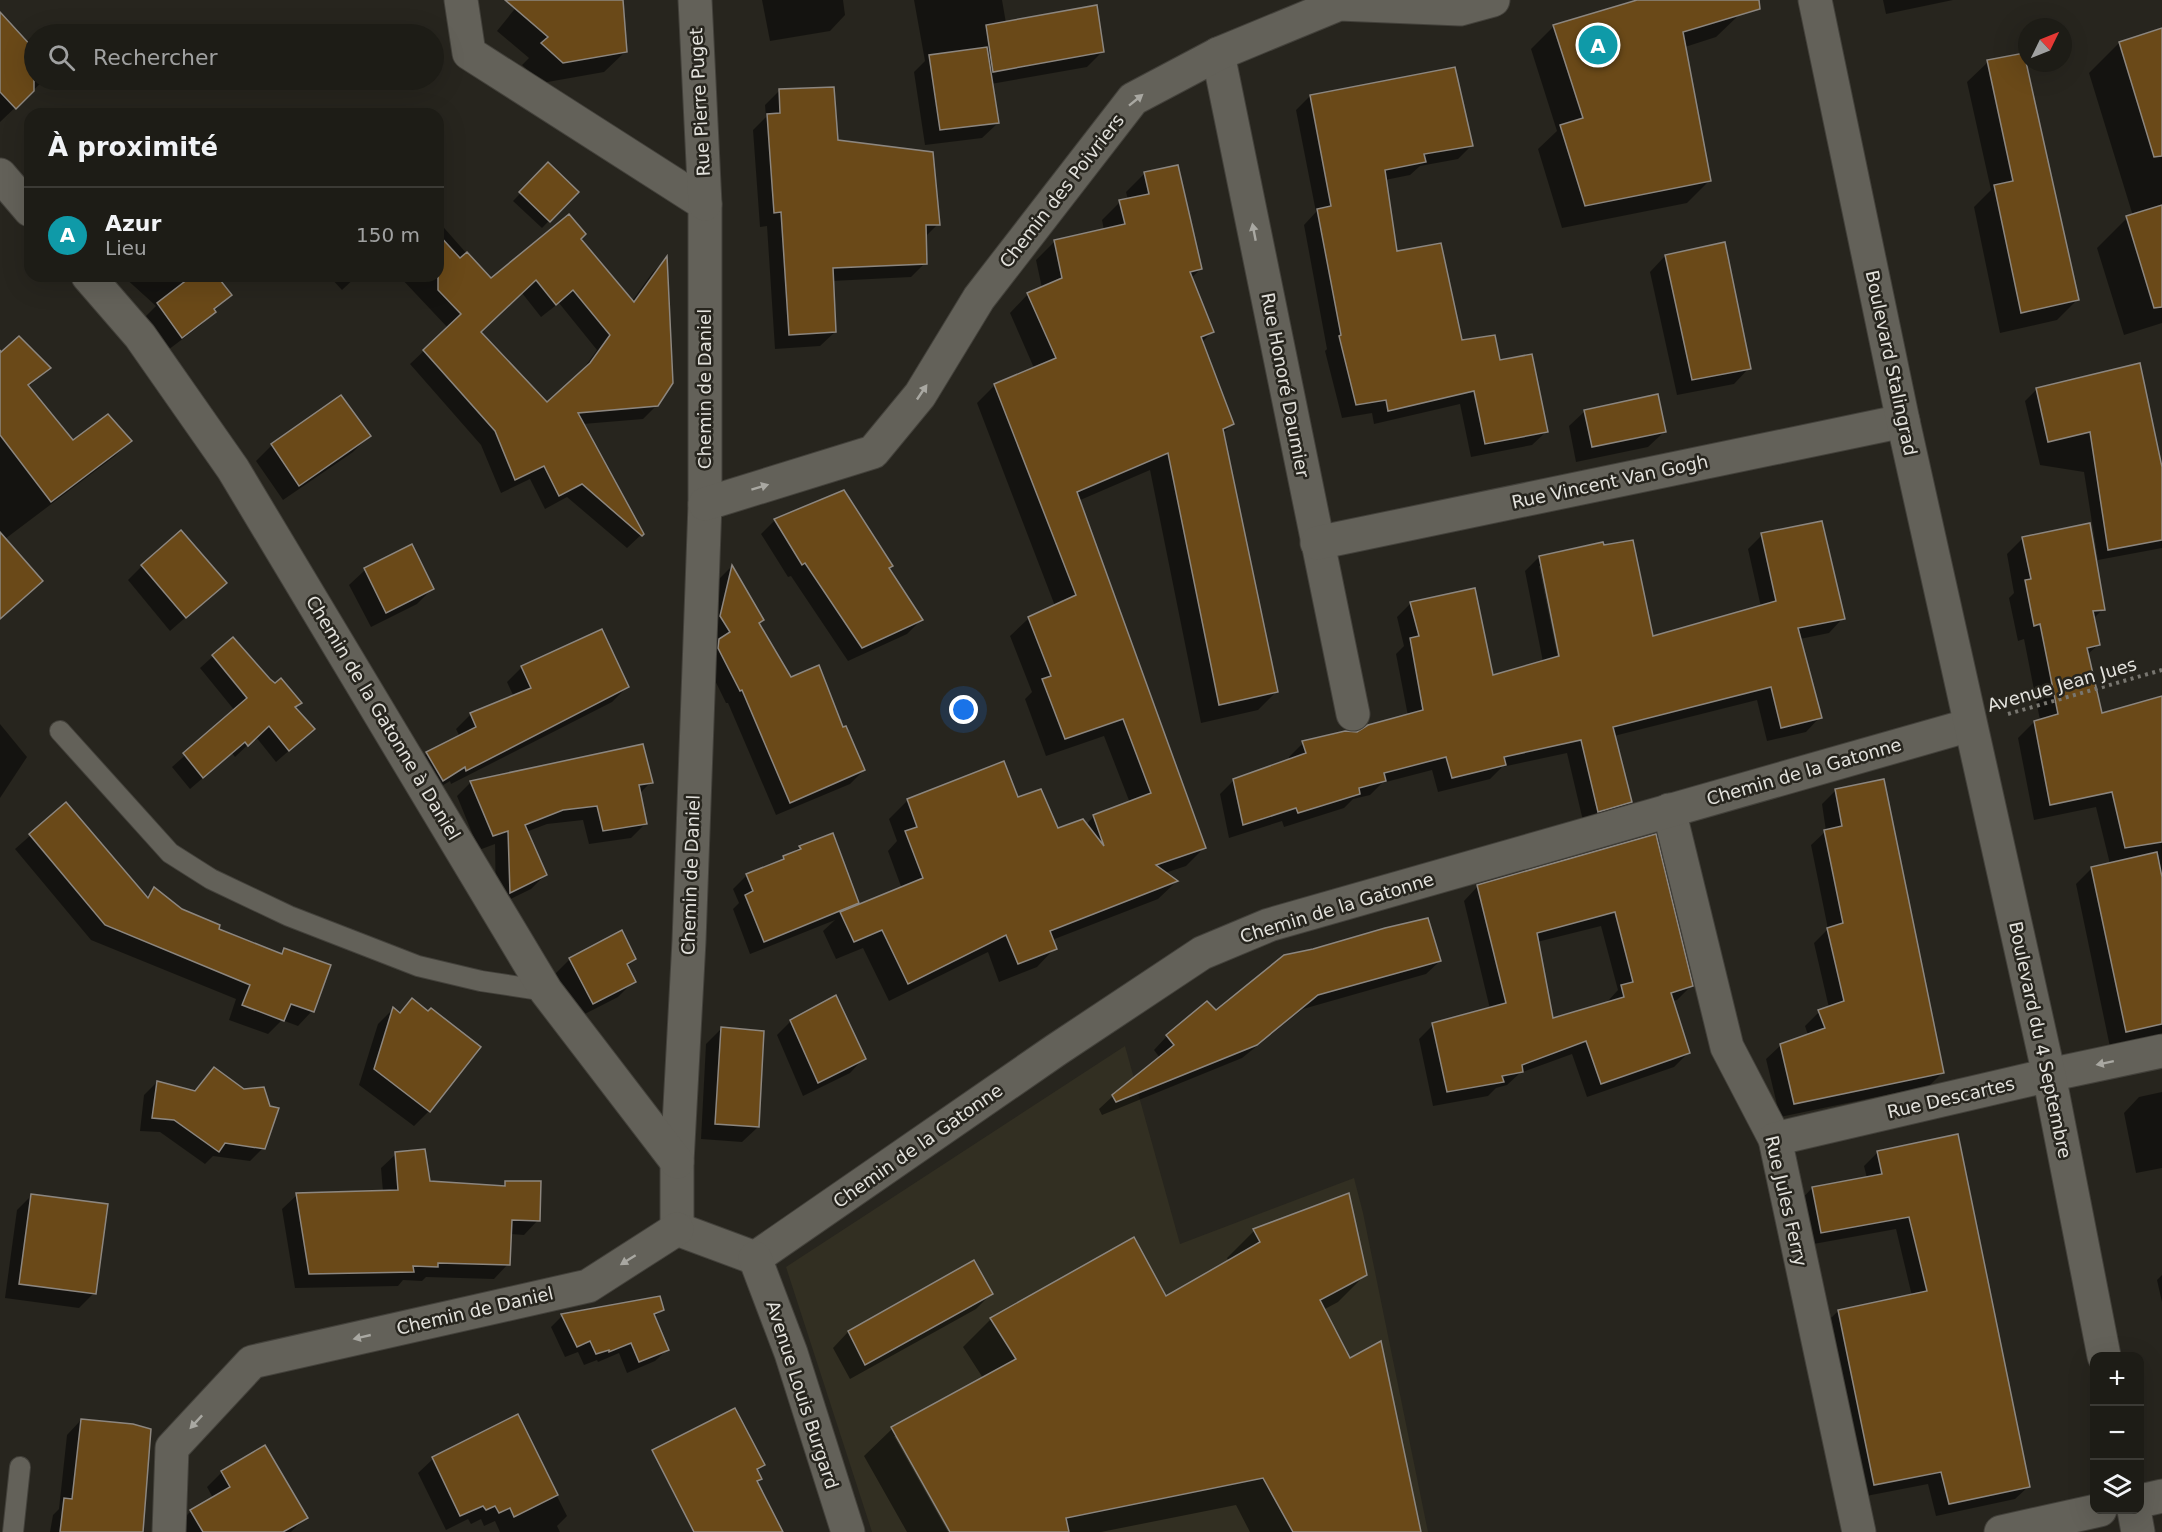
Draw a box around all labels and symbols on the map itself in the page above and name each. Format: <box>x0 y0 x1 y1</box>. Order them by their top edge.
north arrow <box>2018 18 2072 72</box>
pin: A <box>1578 22 1618 68</box>
street label: Rue Pierre Puget <box>685 27 714 177</box>
one-way arrow <box>1128 94 1144 106</box>
street label: Chemin des Poivriers <box>995 110 1128 272</box>
one-way arrow <box>1249 223 1258 242</box>
street label: Boulevard Stalingrad <box>1862 268 1921 457</box>
street label: Rue Honoré Daumier <box>1257 291 1314 480</box>
street label: Chemin de Daniel <box>694 309 715 469</box>
one-way arrow <box>916 384 927 400</box>
street label: Rue Vincent Van Gogh <box>1510 450 1710 513</box>
one-way arrow <box>751 482 769 491</box>
street label: Chemin de la Gatonne à Daniel <box>302 592 465 844</box>
street label: Avenue Jean Jues <box>1985 653 2139 716</box>
your location <box>949 695 978 724</box>
street label: Chemin de la Gatonne <box>1704 734 1904 809</box>
street label: Chemin de Daniel <box>677 795 704 955</box>
street label: Chemin de la Gatonne <box>1237 868 1436 947</box>
street label: Boulevard du 4 Septembre <box>2005 920 2076 1160</box>
one-way arrow <box>2096 1059 2115 1068</box>
street label: Rue Descartes <box>1885 1073 2017 1122</box>
street label: Chemin de la Gatonne <box>829 1079 1006 1212</box>
street label: Rue Jules Ferry <box>1761 1134 1812 1269</box>
one-way arrow <box>620 1255 636 1266</box>
street label: Chemin de Daniel <box>394 1282 555 1339</box>
street label: Avenue Louis Burgard <box>762 1298 843 1492</box>
one-way arrow <box>353 1333 371 1343</box>
one-way arrow <box>189 1415 203 1430</box>

